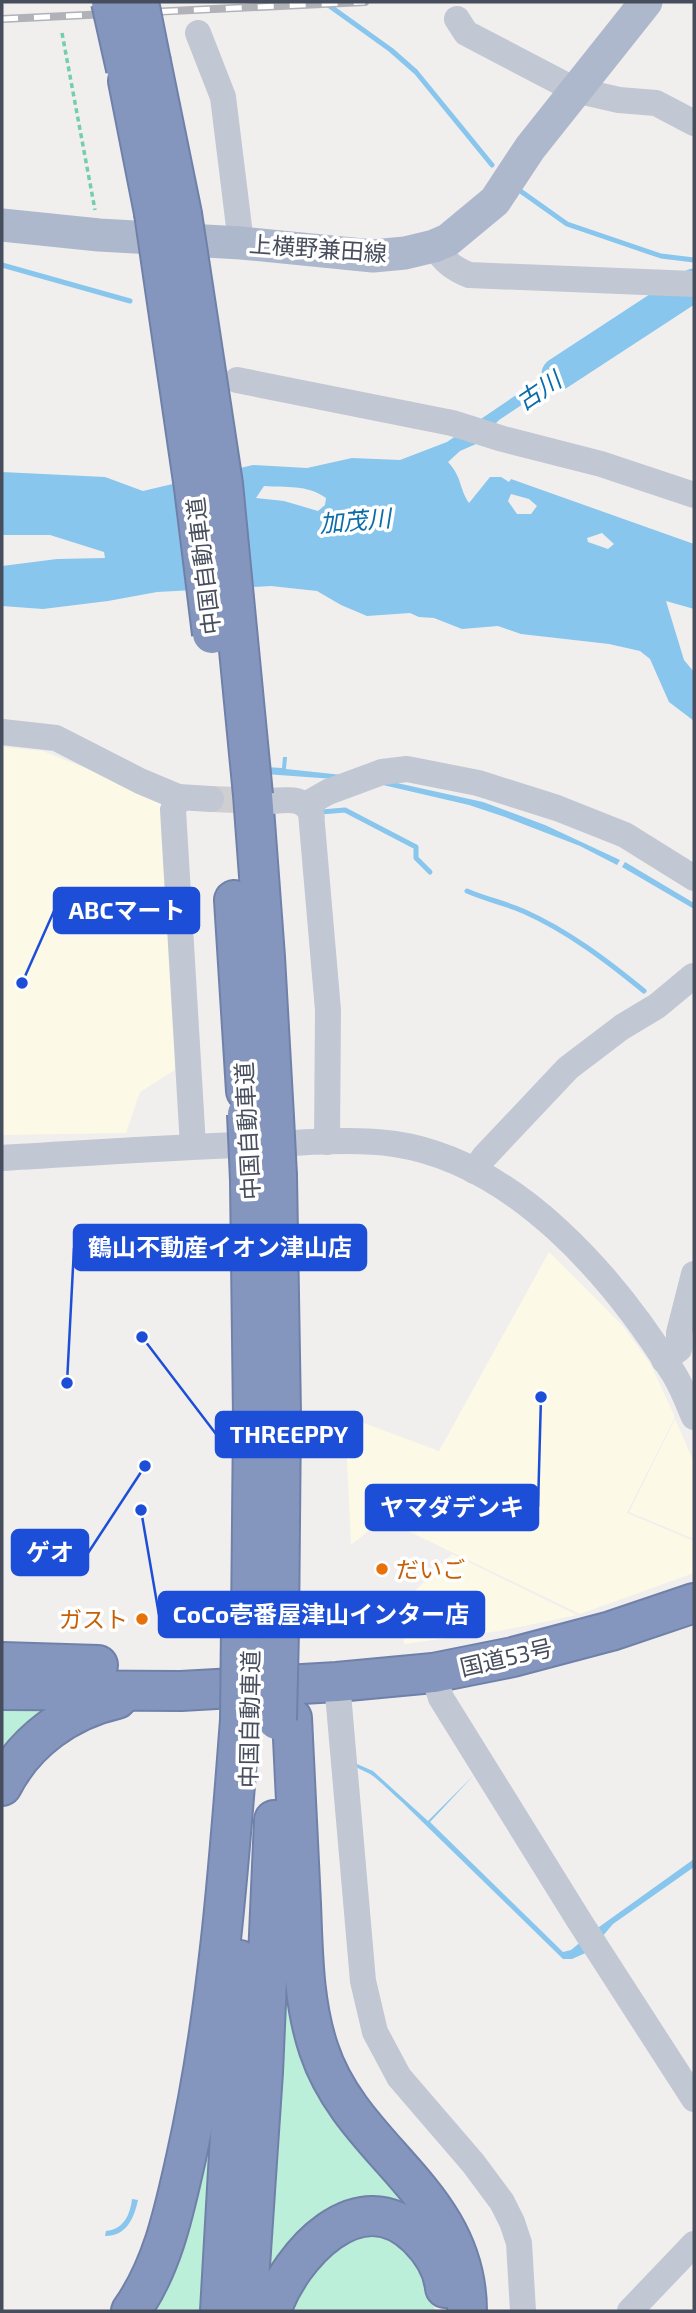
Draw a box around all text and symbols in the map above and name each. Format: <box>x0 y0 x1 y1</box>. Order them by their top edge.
street label: 上横野兼田線 <box>248 229 388 267</box>
water label: 古川 <box>510 363 568 415</box>
street label: 中国自動車道 <box>181 496 225 636</box>
water label: 加茂川 <box>318 502 395 538</box>
callout: ABCマート <box>54 888 199 933</box>
text: ABCマート <box>68 895 186 924</box>
street label: 中国自動車道 <box>229 1061 265 1201</box>
callout: 鶴山不動産イオン津山店 <box>74 1225 366 1270</box>
text: 鶴山不動産イオン津山店 <box>88 1232 352 1261</box>
callout: THREEPPY <box>216 1412 362 1457</box>
text: THREEPPY <box>230 1419 349 1448</box>
callout: ヤマダデンキ <box>366 1485 538 1530</box>
text: ヤマダデンキ <box>380 1492 524 1521</box>
callout: ゲオ <box>12 1530 88 1575</box>
text: ゲオ <box>26 1537 74 1566</box>
place label: だいご <box>396 1555 465 1583</box>
marker: だいご <box>374 1561 390 1577</box>
callout: CoCo壱番屋津山インター店 <box>159 1592 484 1637</box>
text: CoCo壱番屋津山インター店 <box>173 1599 469 1628</box>
place label: ガスト <box>59 1605 128 1633</box>
marker: ガスト <box>134 1611 150 1627</box>
street label: 国道53号 <box>457 1633 555 1681</box>
street label: 中国自動車道 <box>234 1650 264 1788</box>

